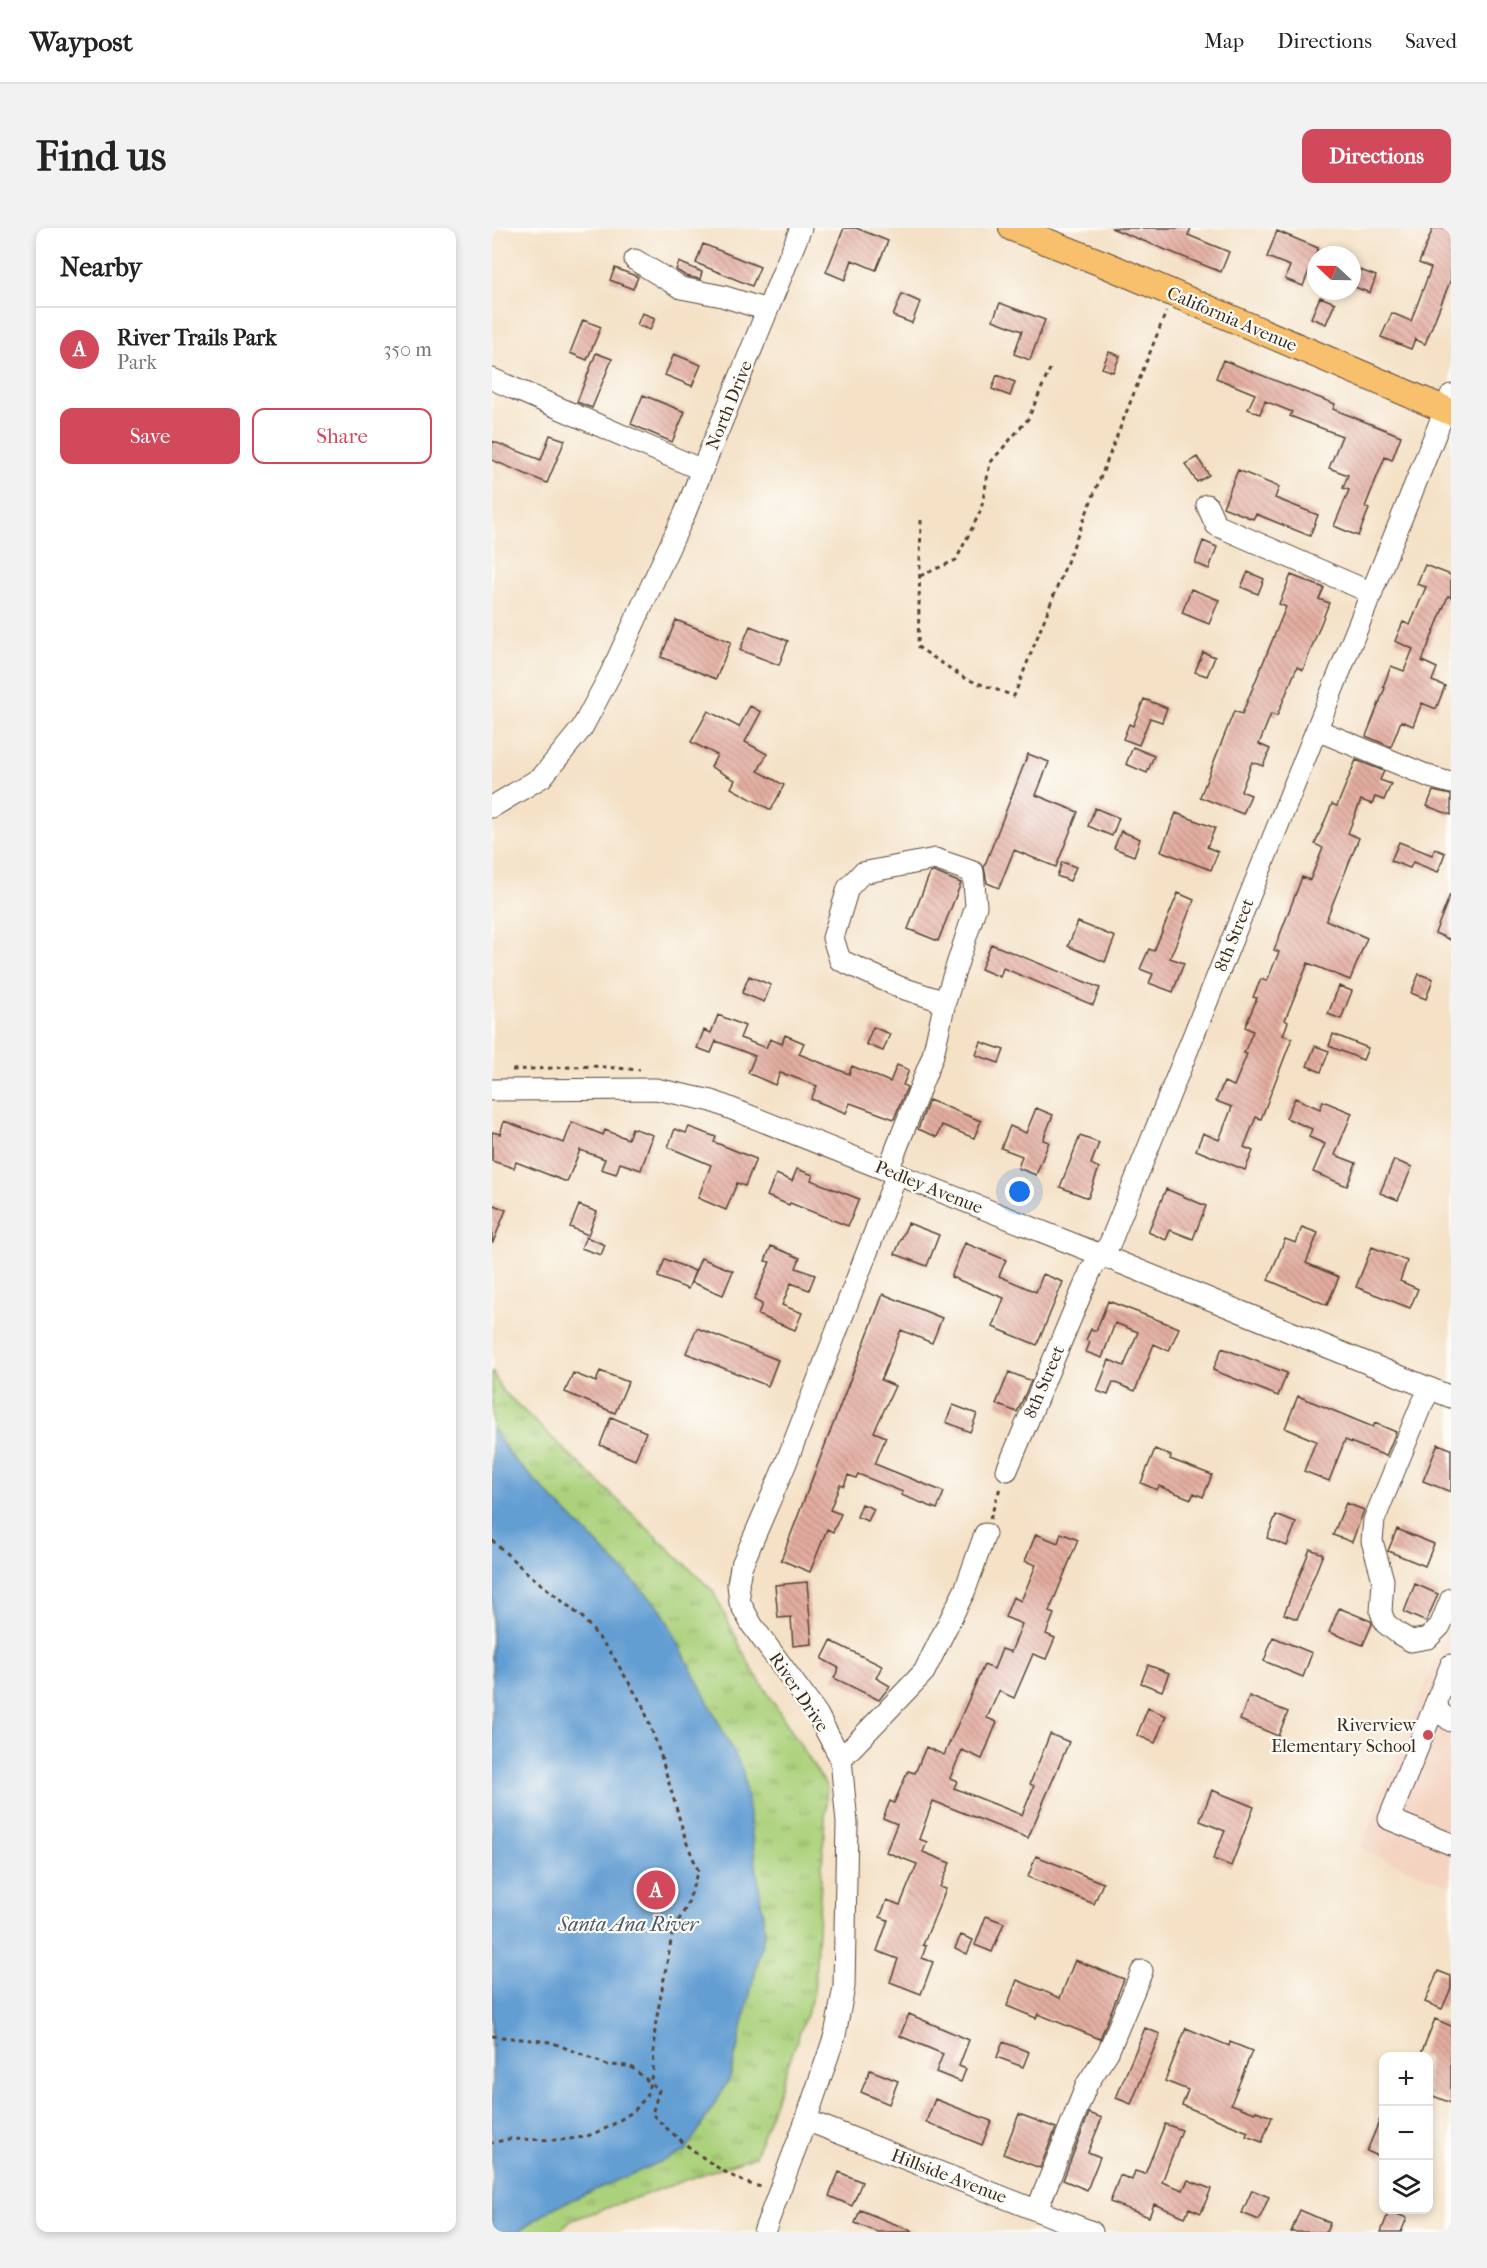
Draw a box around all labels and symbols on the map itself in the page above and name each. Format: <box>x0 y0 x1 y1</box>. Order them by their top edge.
north arrow <box>1307 246 1361 300</box>
street label: California Avenue <box>1164 283 1300 356</box>
street label: North Drive <box>702 357 757 453</box>
street label: 8th Street <box>1210 895 1259 975</box>
street label: Pedley Avenue <box>872 1156 986 1219</box>
your location <box>1005 1177 1034 1206</box>
street label: 8th Street <box>1020 1342 1069 1422</box>
street label: River Drive <box>764 1649 833 1736</box>
place label: Riverview Elementary School <box>1271 1715 1417 1757</box>
marker: Riverview Elementary School <box>1421 1728 1435 1742</box>
pin: A <box>636 1868 676 1912</box>
water label: Santa Ana River <box>557 1913 700 1936</box>
street label: Hillside Avenue <box>888 2145 1010 2208</box>

